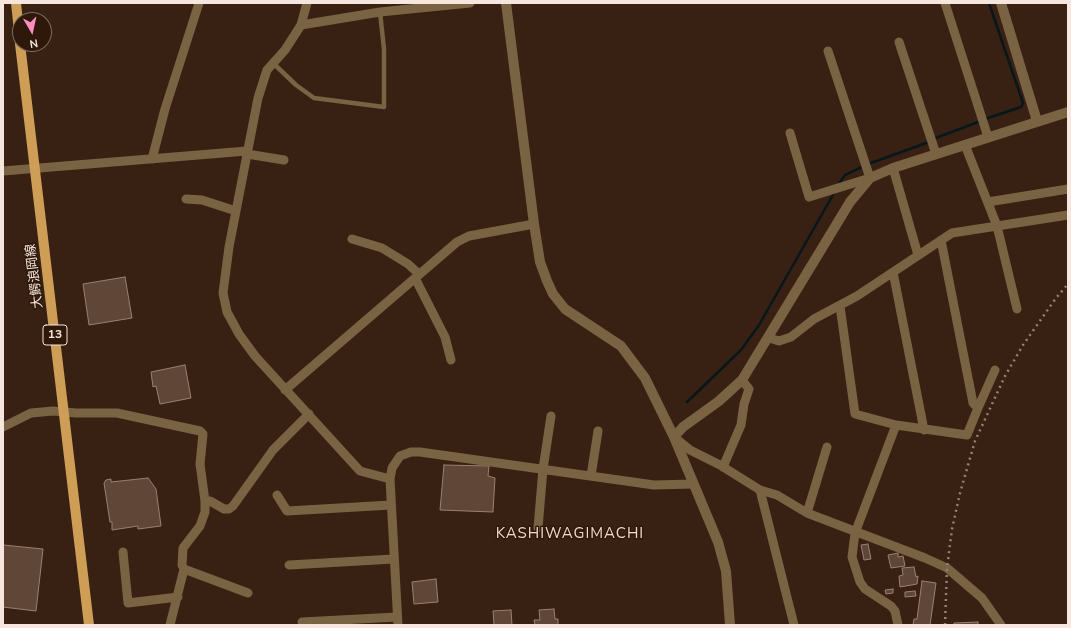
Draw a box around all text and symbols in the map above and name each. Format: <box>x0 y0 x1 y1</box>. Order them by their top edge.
north arrow <box>12 12 52 52</box>
text: N <box>29 35 39 51</box>
street label: 大鰐浪岡線 <box>23 243 47 309</box>
road number: 13 <box>43 325 67 345</box>
district label: KASHIWAGIMACHI <box>496 525 644 543</box>

